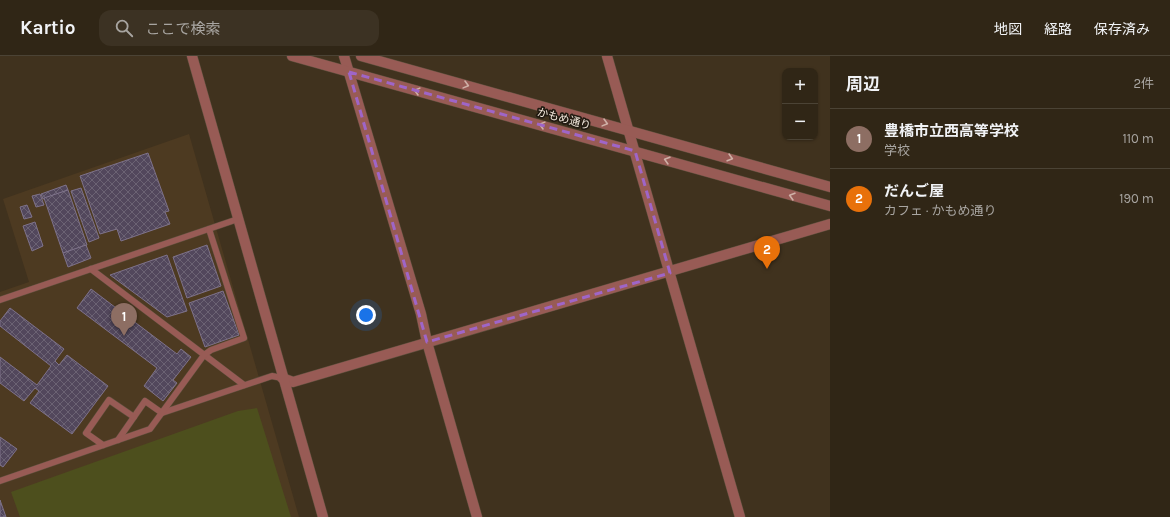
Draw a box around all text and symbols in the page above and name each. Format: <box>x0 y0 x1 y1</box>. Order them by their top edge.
search box <box>99 10 379 46</box>
text: Kartio <box>20 17 75 39</box>
icon: search <box>113 17 135 39</box>
text: ここで検索 <box>145 20 221 38</box>
text: 地図 <box>994 21 1022 38</box>
text: 経路 <box>1044 21 1072 38</box>
text: 保存済み <box>1094 21 1150 38</box>
map controls <box>782 68 818 140</box>
button: + <box>782 68 818 104</box>
text: 周辺 <box>846 74 880 94</box>
text: 2件 <box>1133 76 1154 91</box>
one-way arrow <box>462 80 469 89</box>
one-way arrow <box>414 87 420 95</box>
button: − <box>782 104 818 140</box>
street label: かもめ通り <box>536 106 592 132</box>
one-way arrow <box>601 118 608 127</box>
one-way arrow <box>539 121 546 130</box>
text: 豊橋市立西高等学校 <box>884 122 1019 140</box>
text: 1 <box>857 131 861 146</box>
text: 110 m <box>1122 131 1154 146</box>
text: 学校 <box>884 143 910 158</box>
one-way arrow <box>726 153 733 162</box>
one-way arrow <box>664 156 671 165</box>
text: だんご屋 <box>884 182 944 200</box>
text: 2 <box>855 191 863 206</box>
text: 190 m <box>1119 191 1154 206</box>
one-way arrow <box>789 192 796 201</box>
text: カフェ · かもめ通り <box>884 203 997 218</box>
pin: 2 <box>754 236 780 269</box>
pin: 1 <box>111 303 137 336</box>
your location <box>356 305 376 325</box>

